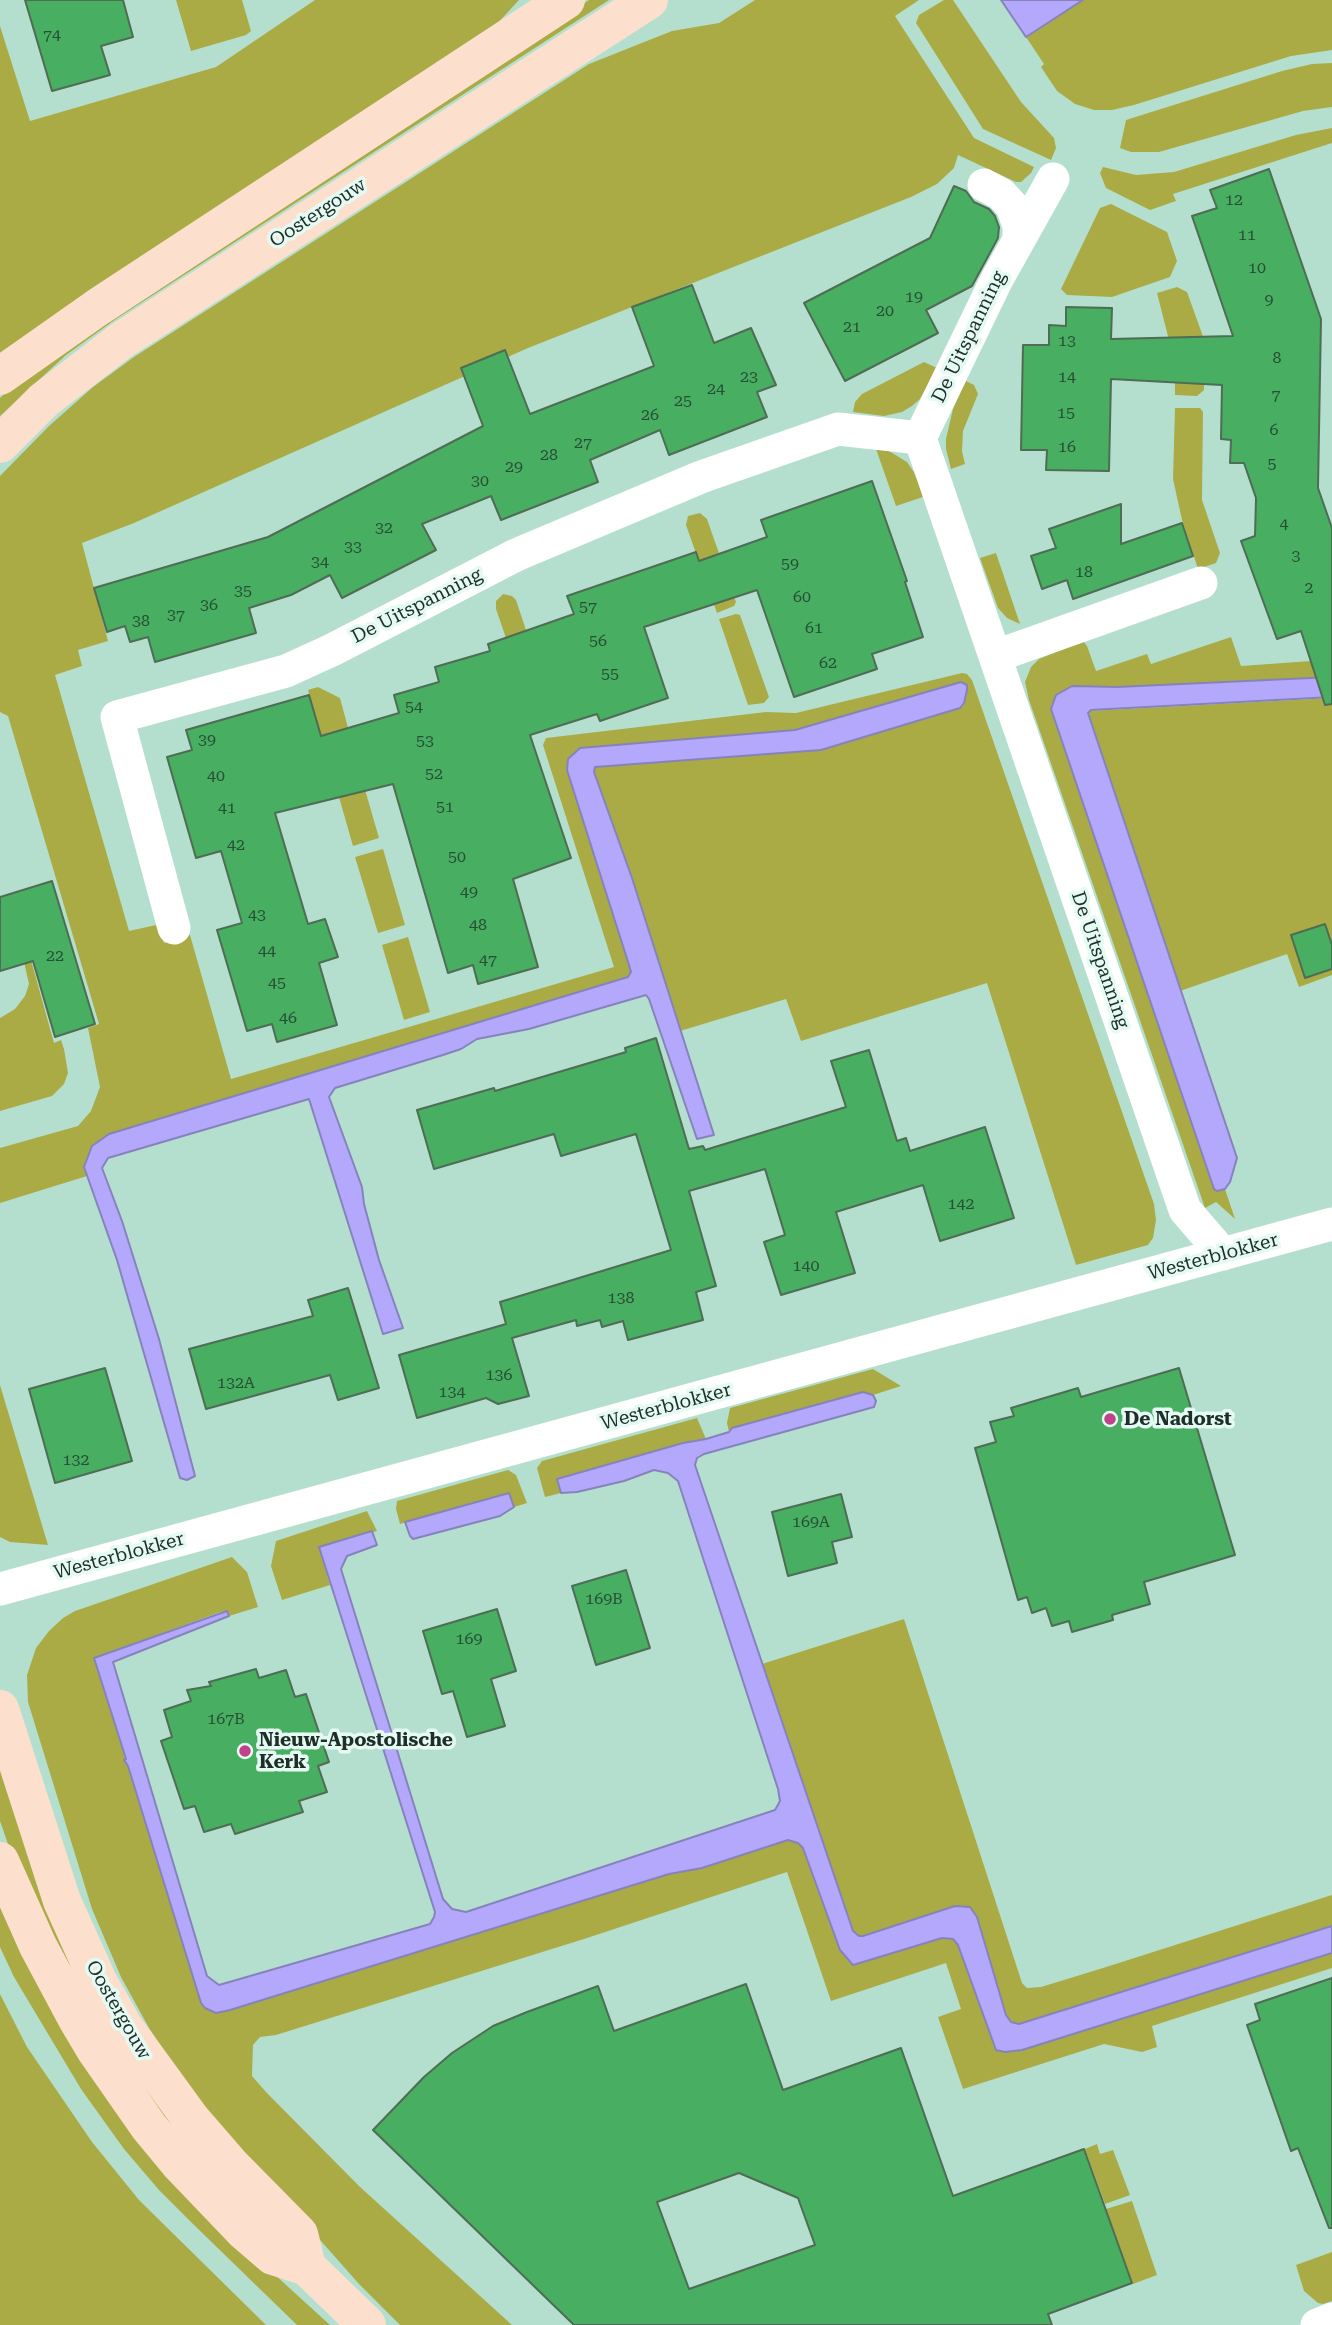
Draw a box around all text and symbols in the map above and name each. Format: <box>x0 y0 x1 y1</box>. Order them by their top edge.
house number: 74 <box>43 25 61 45</box>
street label: Oostergouw <box>266 173 370 253</box>
house number: 12 <box>1225 190 1243 210</box>
house number: 11 <box>1238 225 1256 245</box>
house number: 10 <box>1248 258 1266 278</box>
street label: De Uitspanning <box>927 267 1011 407</box>
house number: 19 <box>905 287 923 307</box>
house number: 9 <box>1265 290 1273 310</box>
house number: 20 <box>876 301 894 321</box>
house number: 21 <box>843 317 861 337</box>
house number: 13 <box>1058 331 1076 351</box>
house number: 8 <box>1273 348 1281 368</box>
house number: 23 <box>740 367 758 387</box>
house number: 14 <box>1058 367 1076 387</box>
house number: 24 <box>707 379 725 399</box>
house number: 7 <box>1272 385 1280 405</box>
house number: 25 <box>674 391 692 411</box>
house number: 15 <box>1057 403 1075 423</box>
house number: 26 <box>641 405 659 425</box>
house number: 6 <box>1270 420 1278 440</box>
house number: 27 <box>574 433 592 453</box>
house number: 16 <box>1058 437 1076 457</box>
house number: 28 <box>540 445 558 465</box>
house number: 5 <box>1268 454 1276 474</box>
house number: 29 <box>505 457 523 477</box>
house number: 30 <box>471 471 489 491</box>
house number: 4 <box>1280 514 1288 534</box>
house number: 32 <box>375 518 393 538</box>
house number: 33 <box>344 537 362 557</box>
house number: 3 <box>1292 546 1300 566</box>
house number: 34 <box>311 552 329 572</box>
house number: 59 <box>781 554 799 574</box>
house number: 18 <box>1075 562 1093 582</box>
street label: De Uitspanning <box>348 563 486 649</box>
house number: 2 <box>1305 578 1313 598</box>
house number: 35 <box>234 581 252 601</box>
house number: 60 <box>793 587 811 607</box>
house number: 36 <box>200 595 218 615</box>
house number: 57 <box>579 597 597 617</box>
house number: 37 <box>167 605 185 625</box>
house number: 38 <box>132 611 150 631</box>
house number: 61 <box>805 618 823 638</box>
house number: 56 <box>589 631 607 651</box>
house number: 62 <box>819 653 837 673</box>
house number: 55 <box>601 664 619 684</box>
house number: 54 <box>405 697 423 717</box>
house number: 39 <box>198 730 216 750</box>
house number: 53 <box>416 731 434 751</box>
house number: 52 <box>425 764 443 784</box>
house number: 40 <box>207 766 225 786</box>
house number: 51 <box>436 797 454 817</box>
house number: 41 <box>218 798 236 818</box>
house number: 42 <box>227 835 245 855</box>
house number: 50 <box>448 847 466 867</box>
house number: 49 <box>460 882 478 902</box>
street label: De Uitspanning <box>1066 888 1134 1032</box>
house number: 43 <box>248 905 266 925</box>
house number: 48 <box>469 915 487 935</box>
house number: 44 <box>258 941 276 961</box>
house number: 22 <box>46 946 64 966</box>
house number: 47 <box>479 950 497 970</box>
house number: 45 <box>268 973 286 993</box>
house number: 46 <box>279 1008 297 1028</box>
house number: 142 <box>948 1194 974 1214</box>
street label: Westerblokker <box>1145 1229 1281 1285</box>
house number: 140 <box>793 1256 819 1276</box>
house number: 138 <box>608 1288 634 1308</box>
house number: 136 <box>486 1365 512 1385</box>
house number: 132A <box>217 1373 255 1393</box>
street label: Westerblokker <box>598 1379 734 1435</box>
house number: 134 <box>439 1382 465 1402</box>
place label: De Nadorst <box>1124 1408 1232 1430</box>
marker: De Nadorst <box>1102 1411 1118 1427</box>
house number: 132 <box>63 1450 89 1470</box>
house number: 169A <box>792 1512 830 1532</box>
street label: Westerblokker <box>51 1528 187 1584</box>
house number: 169B <box>585 1589 623 1609</box>
house number: 169 <box>456 1629 482 1649</box>
house number: 167B <box>207 1709 245 1729</box>
place label: Nieuw-Apostolische Kerk <box>259 1729 453 1773</box>
marker: Nieuw-Apostolische Kerk <box>237 1743 253 1759</box>
street label: Oostergouw <box>81 1957 155 2063</box>

